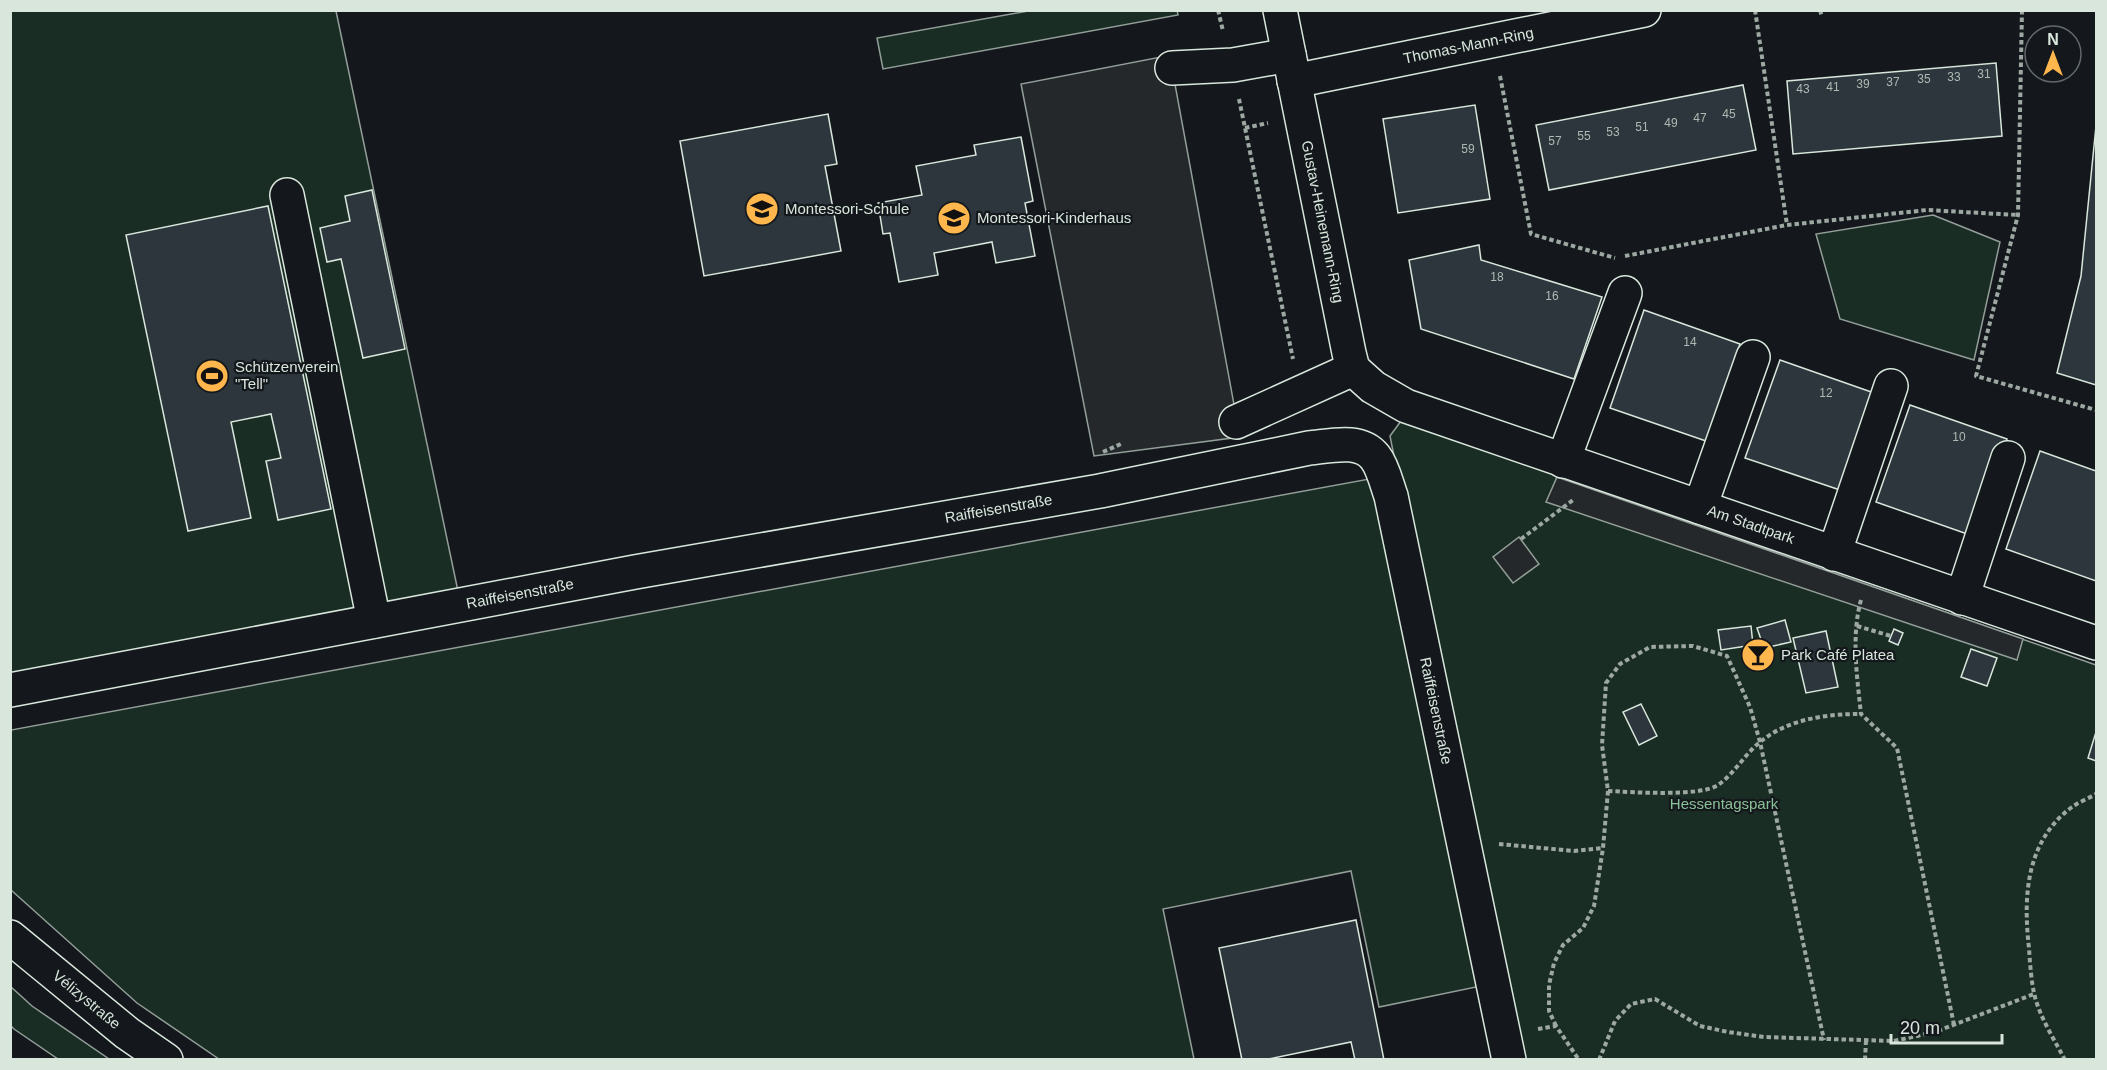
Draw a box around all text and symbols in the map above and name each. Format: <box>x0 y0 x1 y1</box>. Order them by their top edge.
street label: Thomas-Mann-Ring <box>1402 24 1535 67</box>
north arrow <box>2023 24 2083 84</box>
text: N <box>2047 31 2059 48</box>
house number: 31 <box>1977 67 1991 81</box>
house number: 33 <box>1947 70 1961 84</box>
house number: 35 <box>1917 72 1931 86</box>
house number: 37 <box>1886 75 1900 89</box>
house number: 39 <box>1856 77 1870 91</box>
house number: 41 <box>1826 80 1840 94</box>
house number: 43 <box>1796 82 1810 96</box>
house number: 45 <box>1722 107 1736 121</box>
house number: 47 <box>1693 111 1707 125</box>
house number: 49 <box>1664 116 1678 130</box>
house number: 51 <box>1635 120 1649 134</box>
house number: 53 <box>1606 125 1620 139</box>
house number: 55 <box>1577 129 1591 143</box>
house number: 57 <box>1548 134 1562 148</box>
street label: Gustav-Heinemann-Ring <box>1298 139 1348 304</box>
house number: 59 <box>1461 142 1475 156</box>
school or university icon: Montessori-Schule <box>744 191 780 227</box>
place label: Montessori-Schule <box>785 200 909 217</box>
school or university icon: Montessori-Kinderhaus <box>936 200 972 236</box>
place label: Montessori-Kinderhaus <box>977 209 1131 226</box>
house number: 18 <box>1490 270 1504 284</box>
house number: 16 <box>1545 289 1559 303</box>
house number: 14 <box>1683 335 1697 349</box>
sports icon: Schützenverein "Tell" <box>194 358 230 394</box>
place label: Schützenverein "Tell" <box>235 358 338 392</box>
house number: 12 <box>1819 386 1833 400</box>
house number: 10 <box>1952 430 1966 444</box>
street label: Raiffeisenstraße <box>943 490 1054 526</box>
street label: Am Stadtpark <box>1705 501 1797 547</box>
street label: Raiffeisenstraße <box>465 575 575 612</box>
bar icon: Park Café Platea <box>1740 637 1776 673</box>
place label: Park Café Platea <box>1781 646 1895 663</box>
street label: Raiffeisenstraße <box>1417 656 1456 766</box>
park label: Hessentagspark <box>1670 795 1779 812</box>
street label: Vélizystraße <box>50 967 124 1032</box>
scale bar <box>1891 1007 2002 1045</box>
text: 20 m <box>1900 1018 1940 1038</box>

